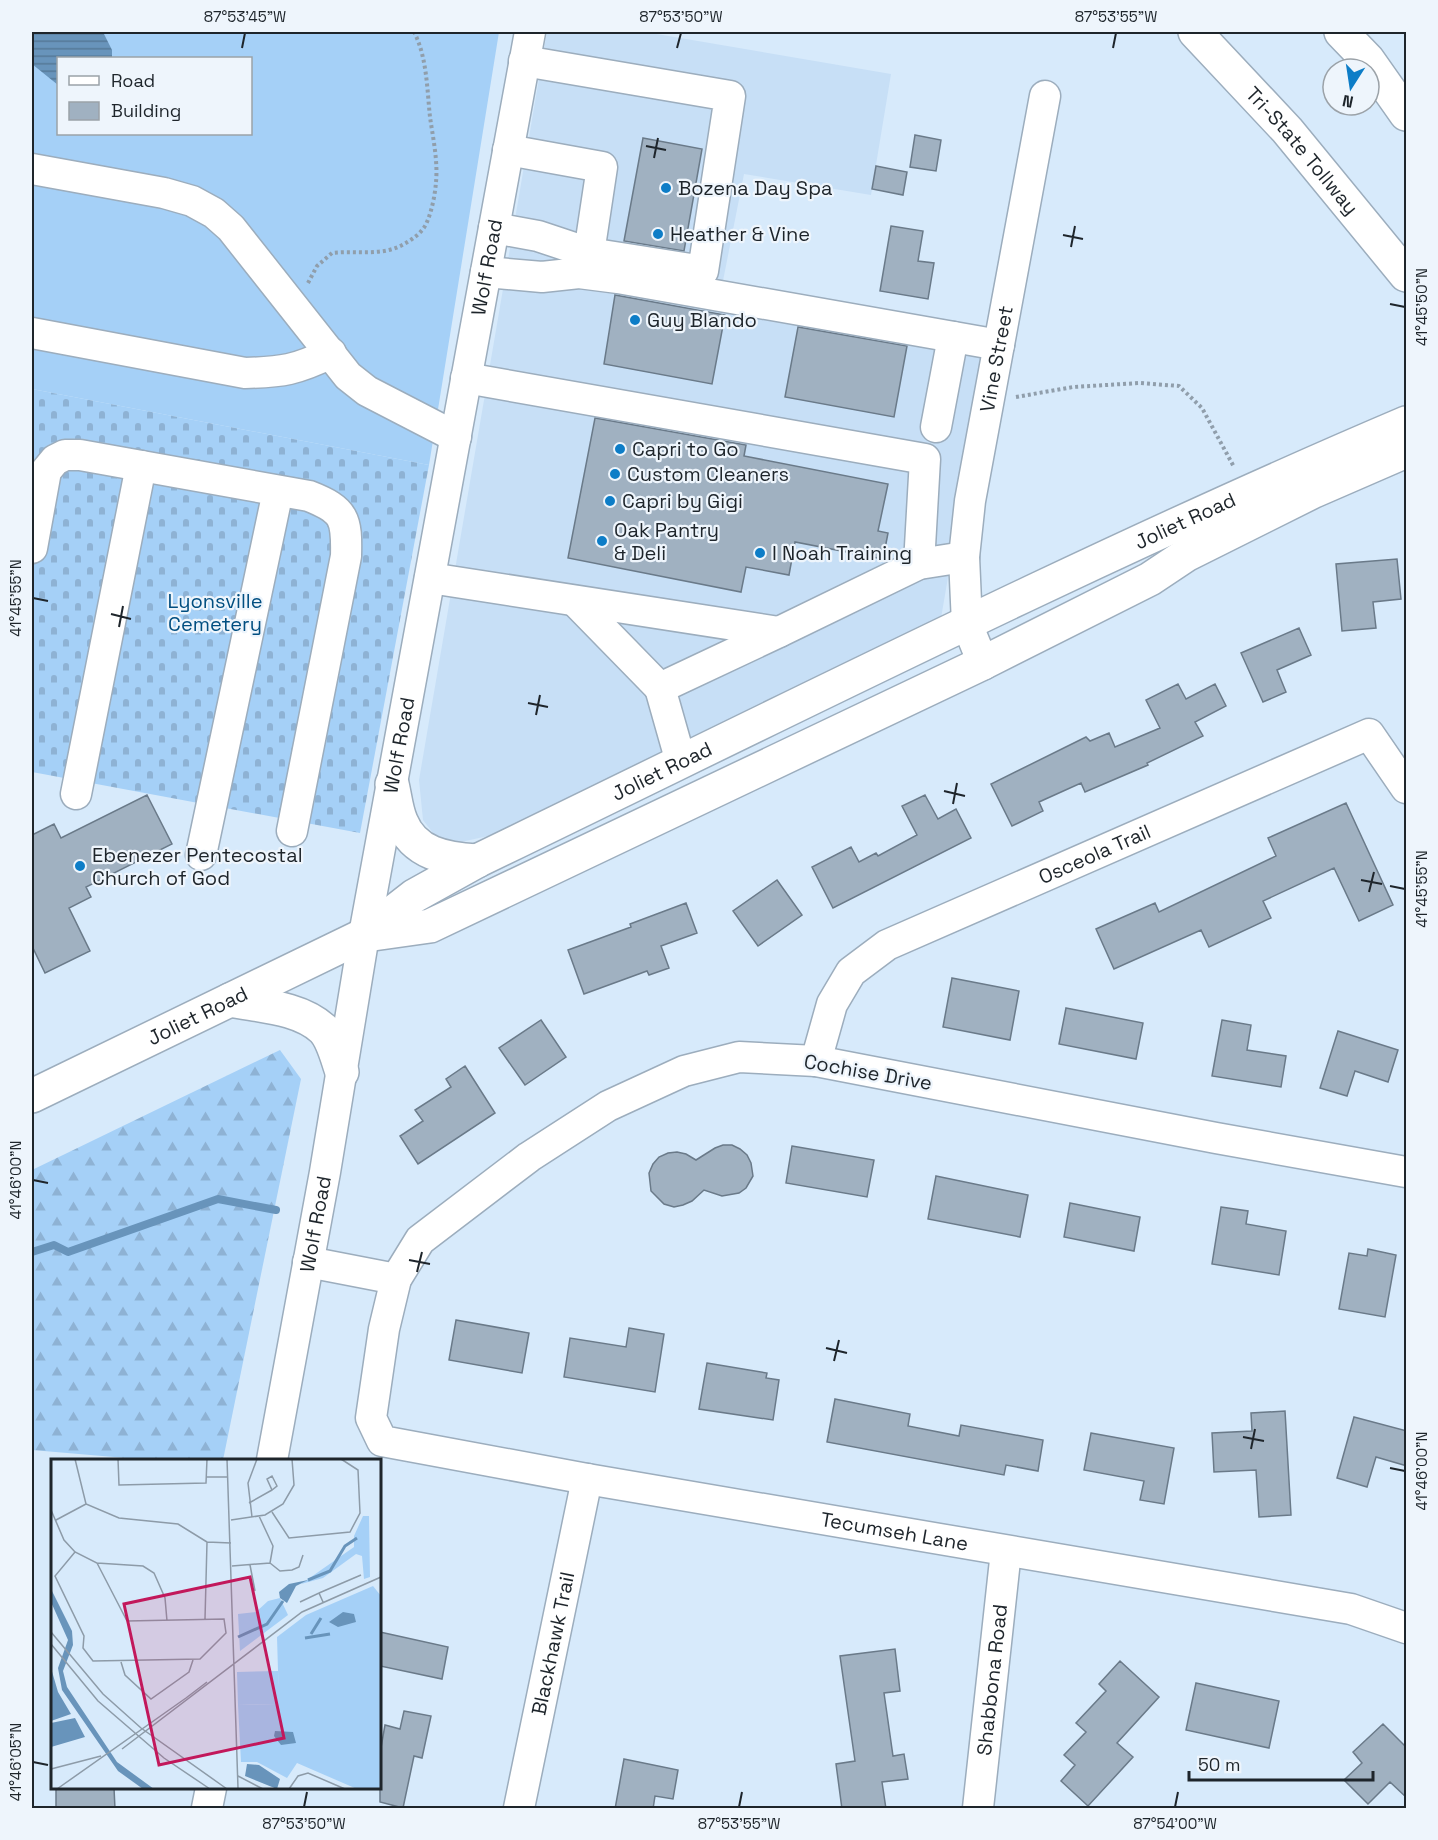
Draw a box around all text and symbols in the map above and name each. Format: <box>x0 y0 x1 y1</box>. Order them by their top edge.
text: 87°53'45"W <box>204 7 286 26</box>
text: 87°53'50"W <box>639 7 723 26</box>
text: 87°53'55"W <box>1075 7 1157 26</box>
legend <box>57 57 252 135</box>
north arrow <box>1321 57 1381 117</box>
text: Road <box>111 69 155 92</box>
street label: Tri-State Tollway <box>1240 81 1364 220</box>
text: N <box>1341 90 1355 113</box>
text: Building <box>111 99 181 122</box>
place label: Bozena Day Spa <box>678 175 833 201</box>
marker: Bozena Day Spa <box>659 181 673 195</box>
street label: Wolf Road <box>465 217 508 318</box>
place label: Heather & Vine <box>670 221 810 247</box>
marker: Heather & Vine <box>651 227 665 241</box>
text: 41°45'50"N <box>1412 268 1431 346</box>
street label: Vine Street <box>974 304 1019 414</box>
place label: Guy Blando <box>647 307 757 333</box>
marker: Guy Blando <box>628 313 642 327</box>
place label: Capri to Go <box>632 436 739 462</box>
marker: Capri to Go <box>613 442 627 456</box>
place label: Custom Cleaners <box>627 461 789 487</box>
marker: Custom Cleaners <box>608 467 622 481</box>
street label: Joliet Road <box>1130 486 1240 555</box>
place label: Capri by Gigi <box>622 488 743 514</box>
marker: Capri by Gigi <box>603 494 617 508</box>
place label: Oak Pantry & Deli <box>614 517 719 566</box>
marker: Oak Pantry & Deli <box>595 534 609 548</box>
place label: I Noah Training <box>772 540 912 566</box>
marker: I Noah Training <box>753 546 767 560</box>
text: 41°45'55"N <box>6 559 25 637</box>
park label: Lyonsville Cemetery <box>167 588 263 637</box>
street label: Wolf Road <box>377 695 421 796</box>
street label: Joliet Road <box>607 736 716 807</box>
street label: Osceola Trail <box>1034 818 1155 890</box>
place label: Ebenezer Pentecostal Church of God <box>92 842 303 891</box>
text: 41°45'55"N <box>1412 850 1431 928</box>
marker: Ebenezer Pentecostal Church of God <box>73 859 87 873</box>
street label: Joliet Road <box>143 980 252 1051</box>
street label: Cochise Drive <box>802 1048 934 1096</box>
text: 41°46'00"N <box>6 1141 25 1219</box>
street label: Wolf Road <box>294 1174 337 1274</box>
text: 41°46'00"N <box>1412 1432 1431 1510</box>
inset map <box>51 1459 381 1789</box>
street label: Tecumseh Lane <box>819 1506 970 1557</box>
street label: Blackhawk Trail <box>526 1569 581 1718</box>
street label: Shabbona Road <box>971 1603 1013 1757</box>
text: 41°46'05"N <box>6 1723 25 1801</box>
scale bar <box>1189 1744 1374 1782</box>
text: 50 m <box>1198 1753 1240 1776</box>
text: 87°53'50"W <box>262 1814 346 1833</box>
text: 87°53'55"W <box>698 1814 780 1833</box>
text: 87°54'00"W <box>1133 1814 1217 1833</box>

